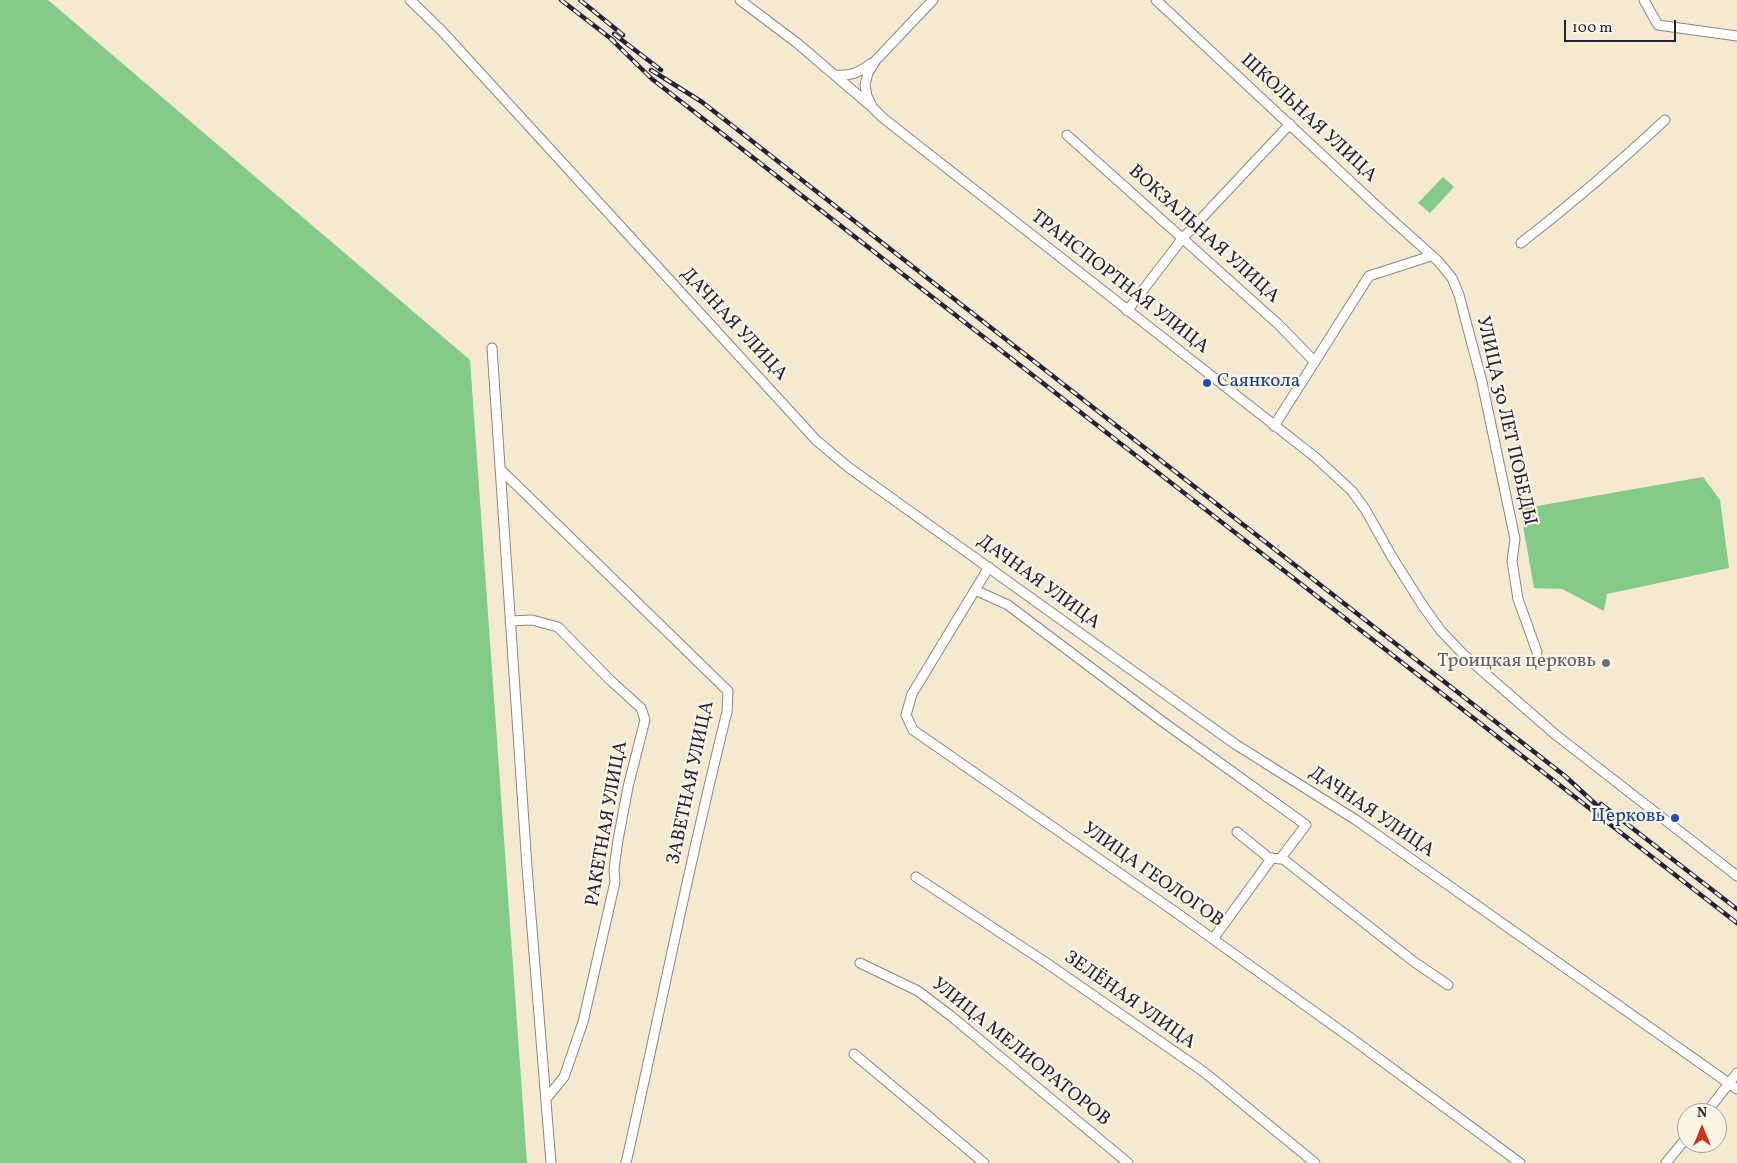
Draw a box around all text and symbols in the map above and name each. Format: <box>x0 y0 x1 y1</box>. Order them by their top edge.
scale bar <box>1567 10 1680 42</box>
text: 100 m <box>1572 18 1612 39</box>
street label: ШКОЛЬНАЯ УЛИЦА <box>1235 50 1381 188</box>
street label: ВОКЗАЛЬНАЯ УЛИЦА <box>1123 161 1283 309</box>
street label: ТРАНСПОРТНАЯ УЛИЦА <box>1025 206 1213 360</box>
street label: ДАЧНАЯ УЛИЦА <box>675 264 791 386</box>
street label: УЛИЦА 30 ЛЕТ ПОБЕДЫ <box>1470 314 1540 528</box>
place label: Саянкола <box>1217 372 1300 394</box>
marker: Саянкола <box>1201 377 1213 389</box>
street label: ДАЧНАЯ УЛИЦА <box>972 531 1104 635</box>
place label: Троицкая церковь <box>1437 652 1596 674</box>
marker: Троицкая церковь <box>1600 657 1612 669</box>
street label: ЗАВЕТНАЯ УЛИЦА <box>664 699 720 867</box>
street label: РАКЕТНАЯ УЛИЦА <box>582 740 634 908</box>
street label: ДАЧНАЯ УЛИЦА <box>1304 762 1438 864</box>
place label: Церковь <box>1591 807 1665 829</box>
marker: Церковь <box>1669 812 1681 824</box>
street label: УЛИЦА ГЕОЛОГОВ <box>1077 819 1227 933</box>
street label: ЗЕЛЁНАЯ УЛИЦА <box>1059 947 1199 1055</box>
street label: УЛИЦА МЕЛИОРАТОРОВ <box>926 974 1114 1132</box>
north arrow <box>1677 1103 1727 1153</box>
text: N <box>1697 1104 1707 1123</box>

